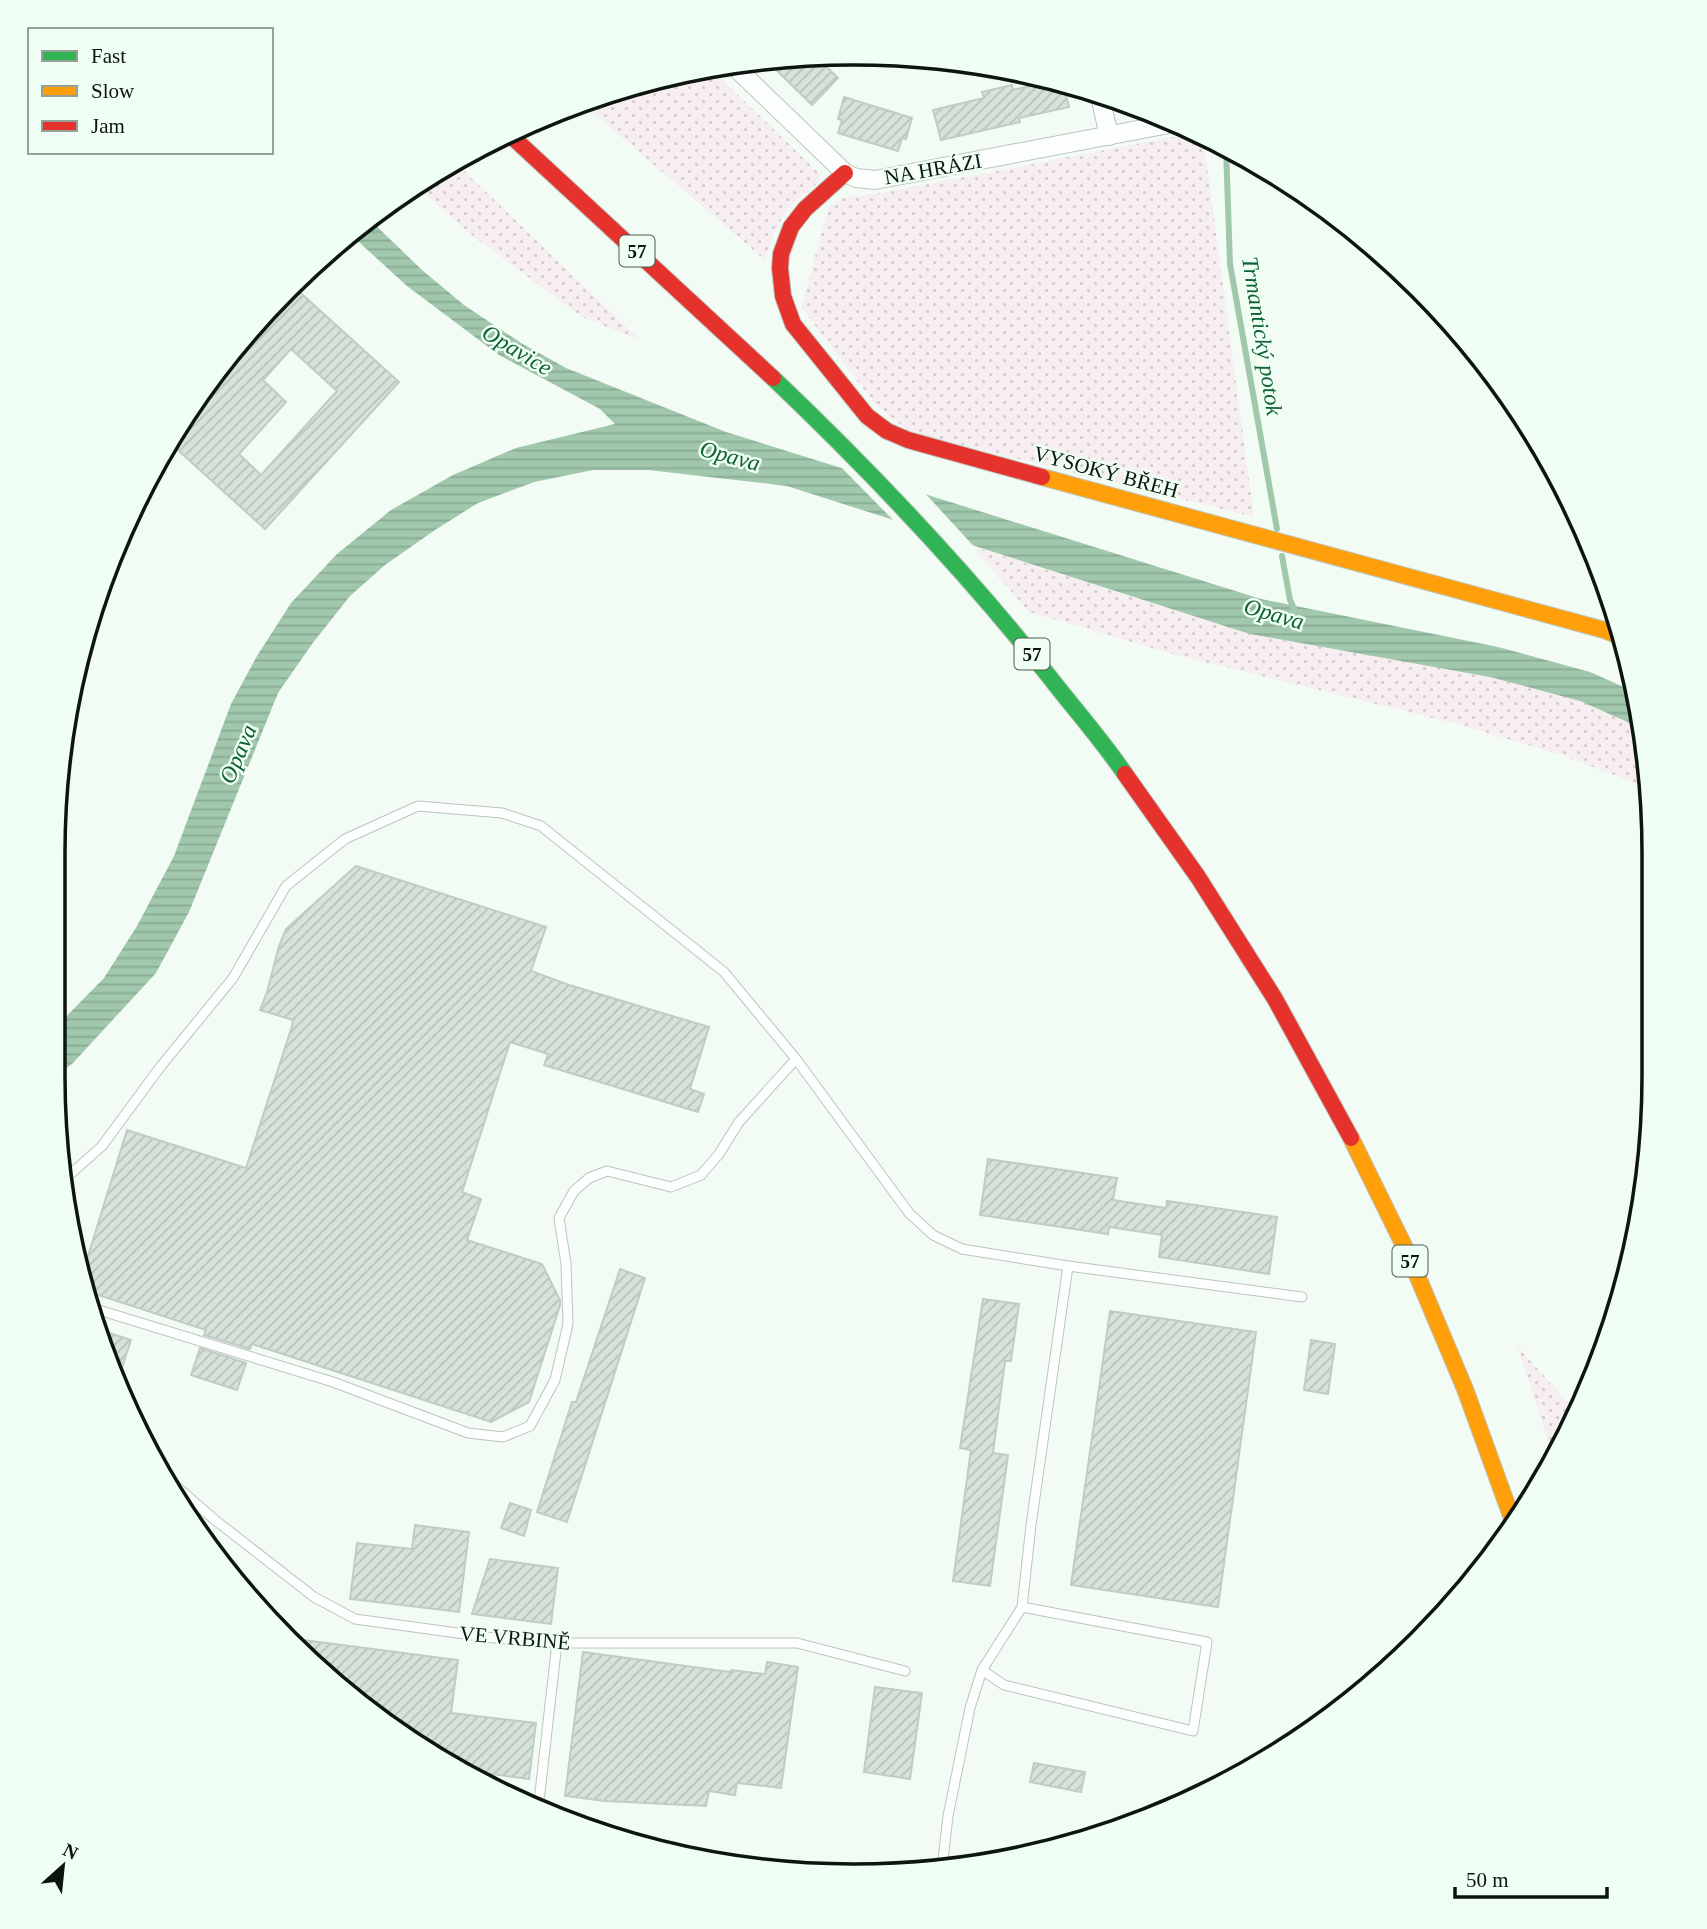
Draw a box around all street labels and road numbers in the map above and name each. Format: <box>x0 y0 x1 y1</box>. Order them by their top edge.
street label: NA HRÁZI <box>882 149 984 189</box>
road number: 57 <box>620 235 654 266</box>
street label: VYSOKÝ BŘEH <box>1031 441 1181 503</box>
road number: 57 <box>1014 638 1050 670</box>
road number: 57 <box>1392 1246 1428 1276</box>
street label: VE VRBINĚ <box>459 1621 571 1655</box>

